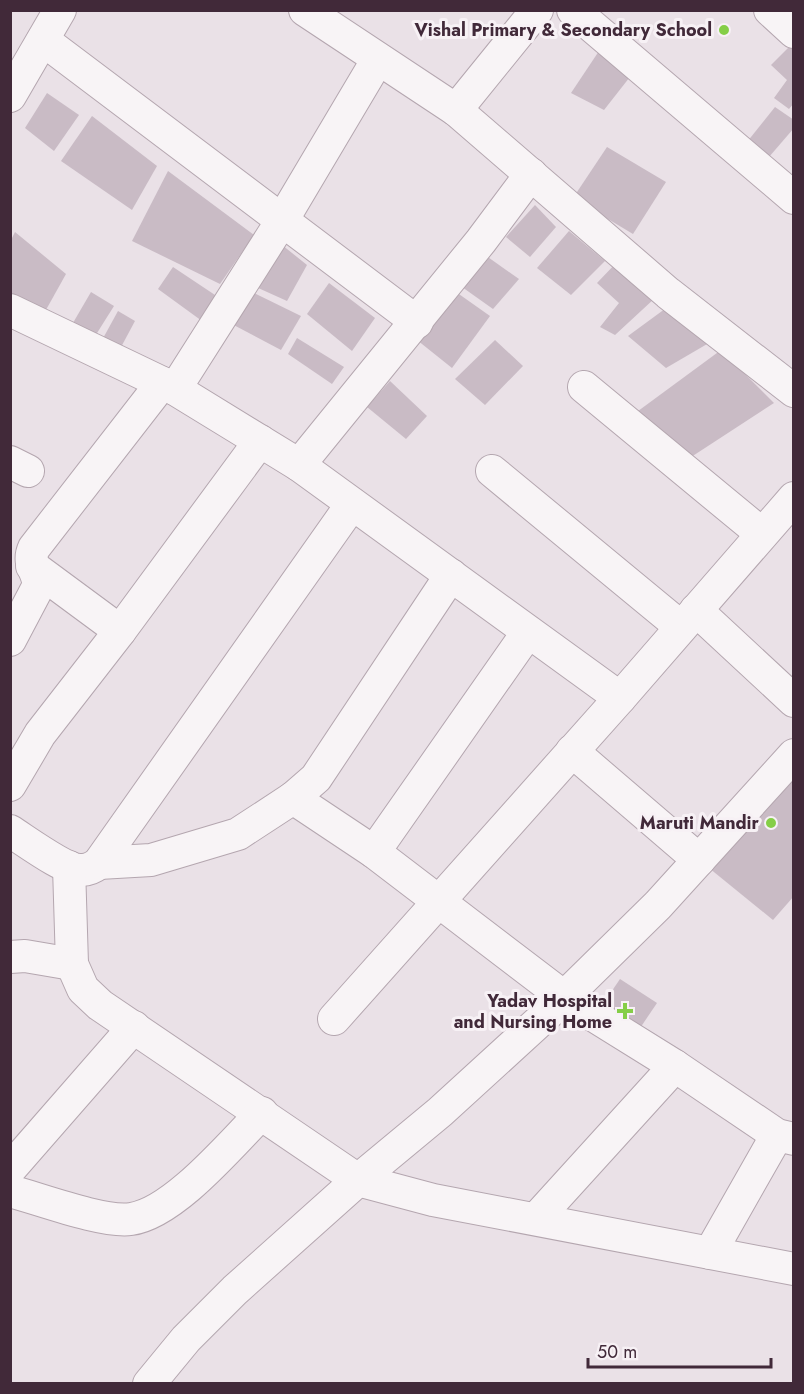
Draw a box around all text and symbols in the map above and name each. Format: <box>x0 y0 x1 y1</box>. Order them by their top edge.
place label: Vishal Primary & Secondary School <box>414 17 712 43</box>
marker: Vishal Primary & Secondary School <box>717 23 731 37</box>
place label: Maruti Mandir <box>640 810 760 836</box>
marker: Maruti Mandir <box>764 816 778 830</box>
place label: Yadav Hospital and Nursing Home <box>454 988 612 1035</box>
marker: Yadav Hospital and Nursing Home <box>616 1002 634 1020</box>
scale bar <box>588 1331 771 1369</box>
text: 50 m <box>597 1339 637 1365</box>

